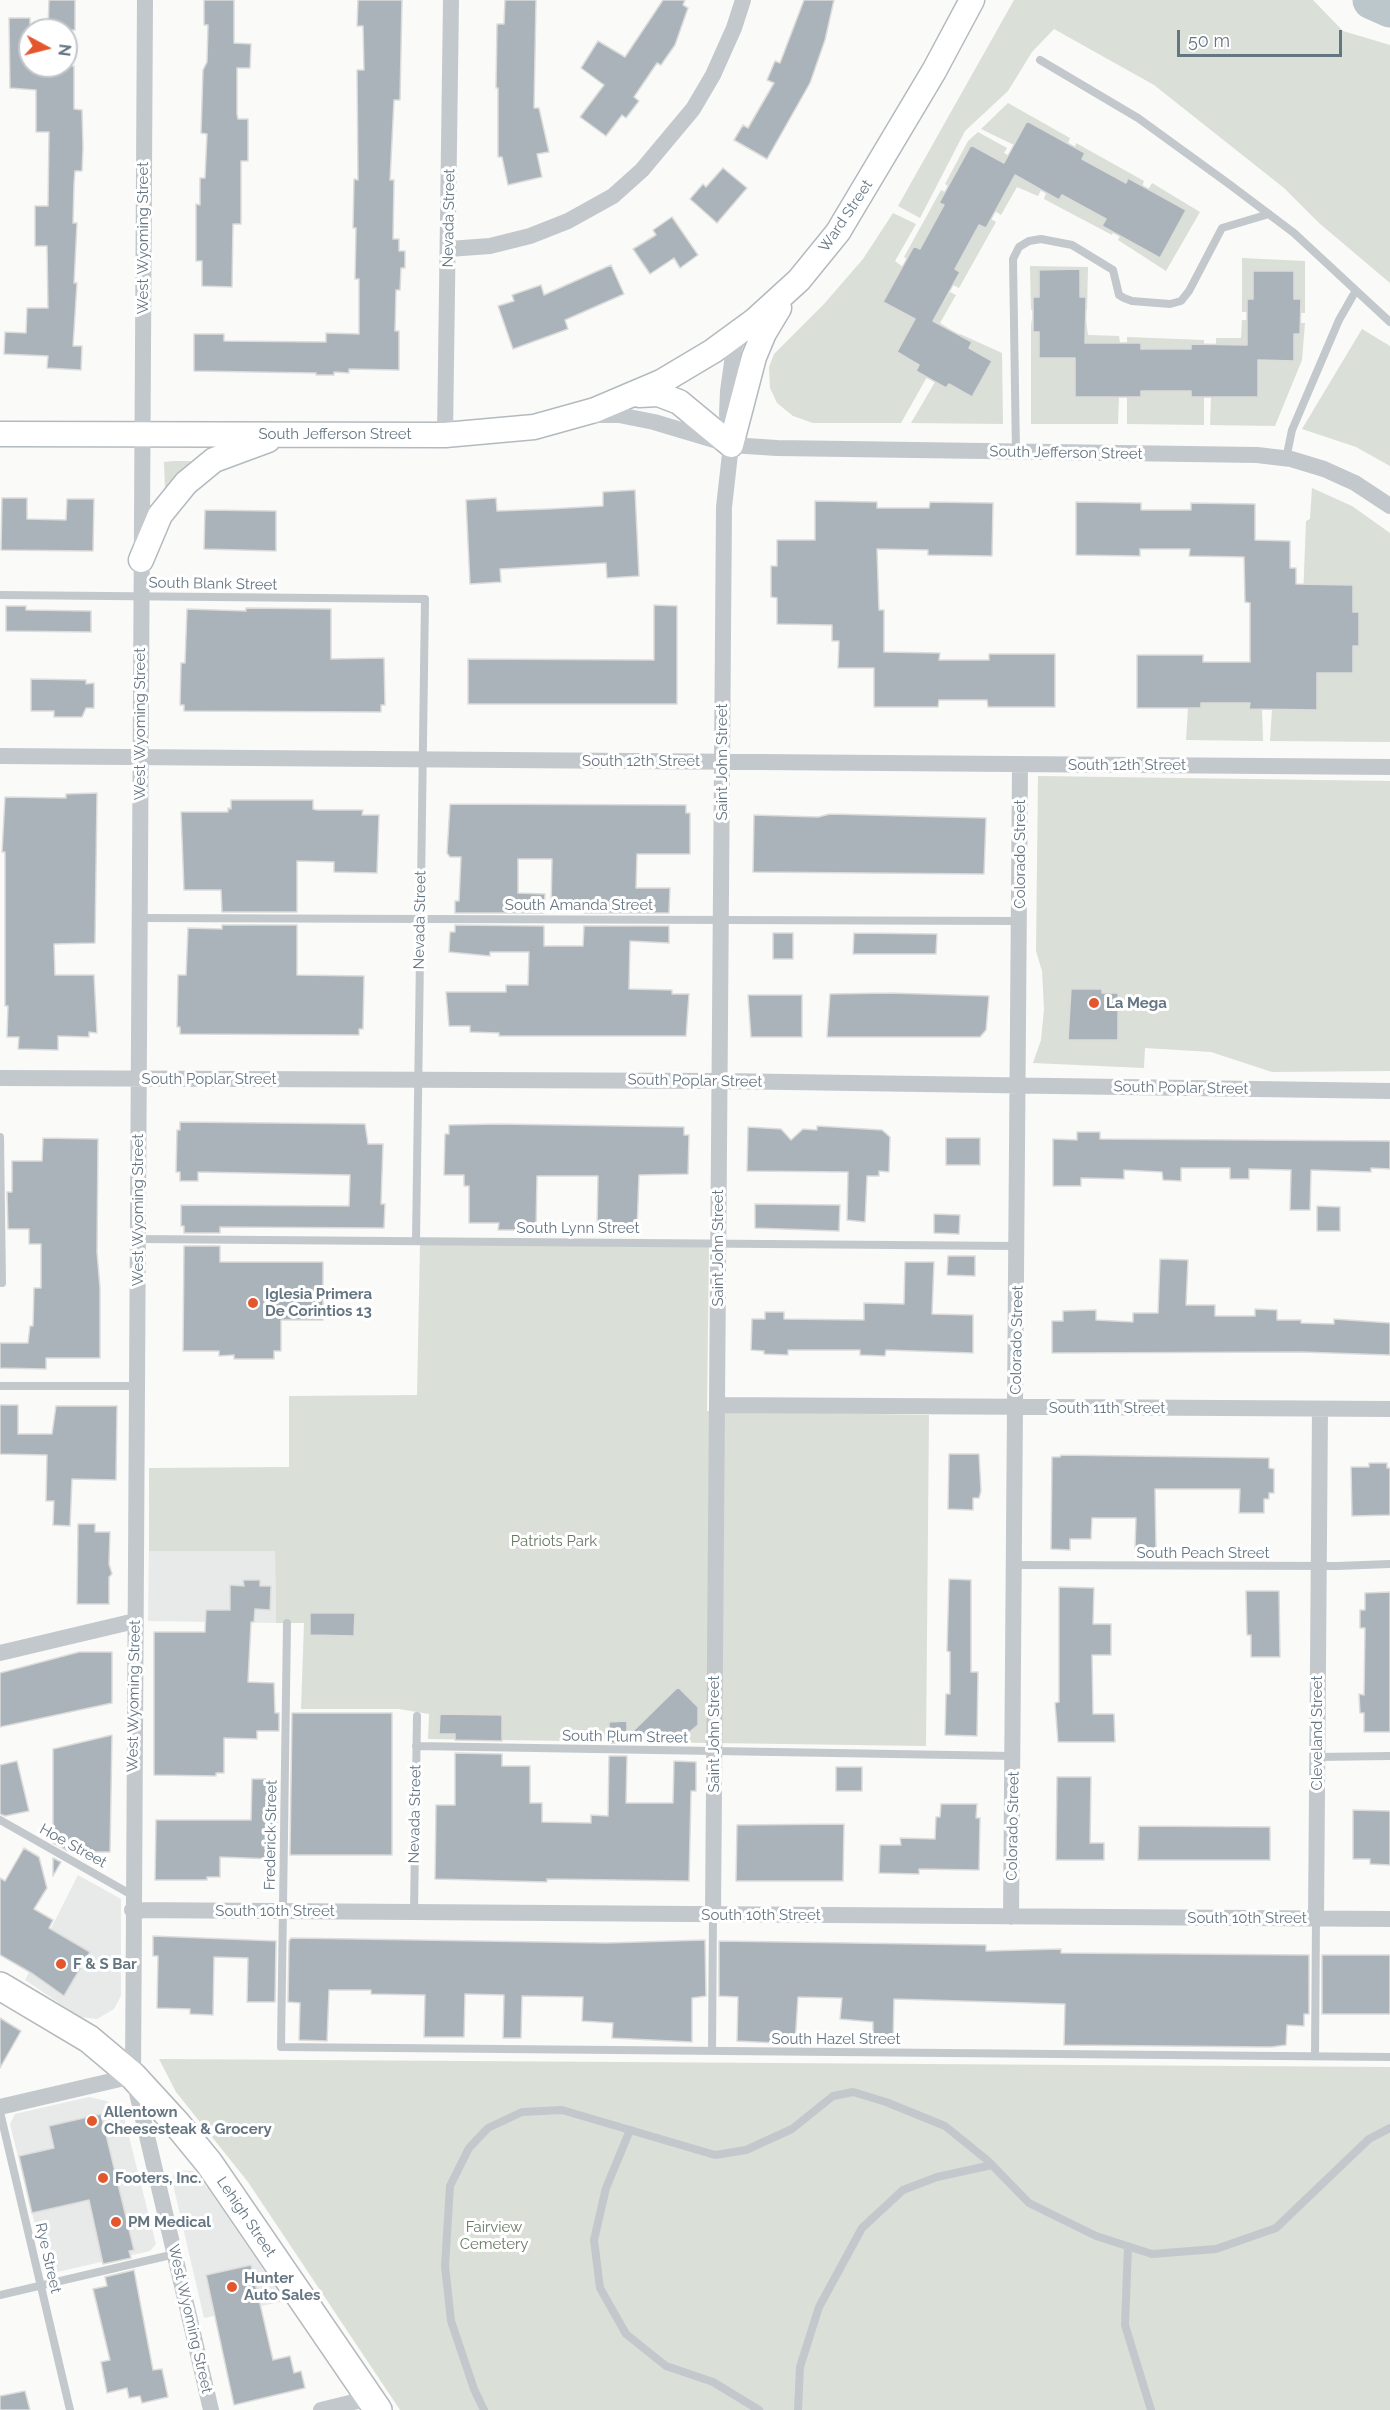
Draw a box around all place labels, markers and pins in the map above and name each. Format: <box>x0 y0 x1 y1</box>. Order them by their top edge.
place label: La Mega <box>1106 994 1167 1012</box>
marker: La Mega <box>1087 996 1101 1010</box>
place label: Iglesia Primera De Corintios 13 <box>265 1285 372 1320</box>
marker: Iglesia Primera De Corintios 13 <box>246 1296 260 1310</box>
place label: F & S Bar <box>73 1955 137 1973</box>
marker: F & S Bar <box>54 1957 68 1971</box>
place label: Allentown Cheesesteak & Grocery <box>104 2103 272 2138</box>
marker: Allentown Cheesesteak & Grocery <box>85 2114 99 2128</box>
place label: Footers, Inc. <box>115 2169 201 2187</box>
marker: Footers, Inc. <box>96 2171 110 2185</box>
place label: PM Medical <box>128 2213 211 2231</box>
marker: PM Medical <box>109 2215 123 2229</box>
place label: Hunter Auto Sales <box>244 2269 320 2304</box>
marker: Hunter Auto Sales <box>225 2280 239 2294</box>

